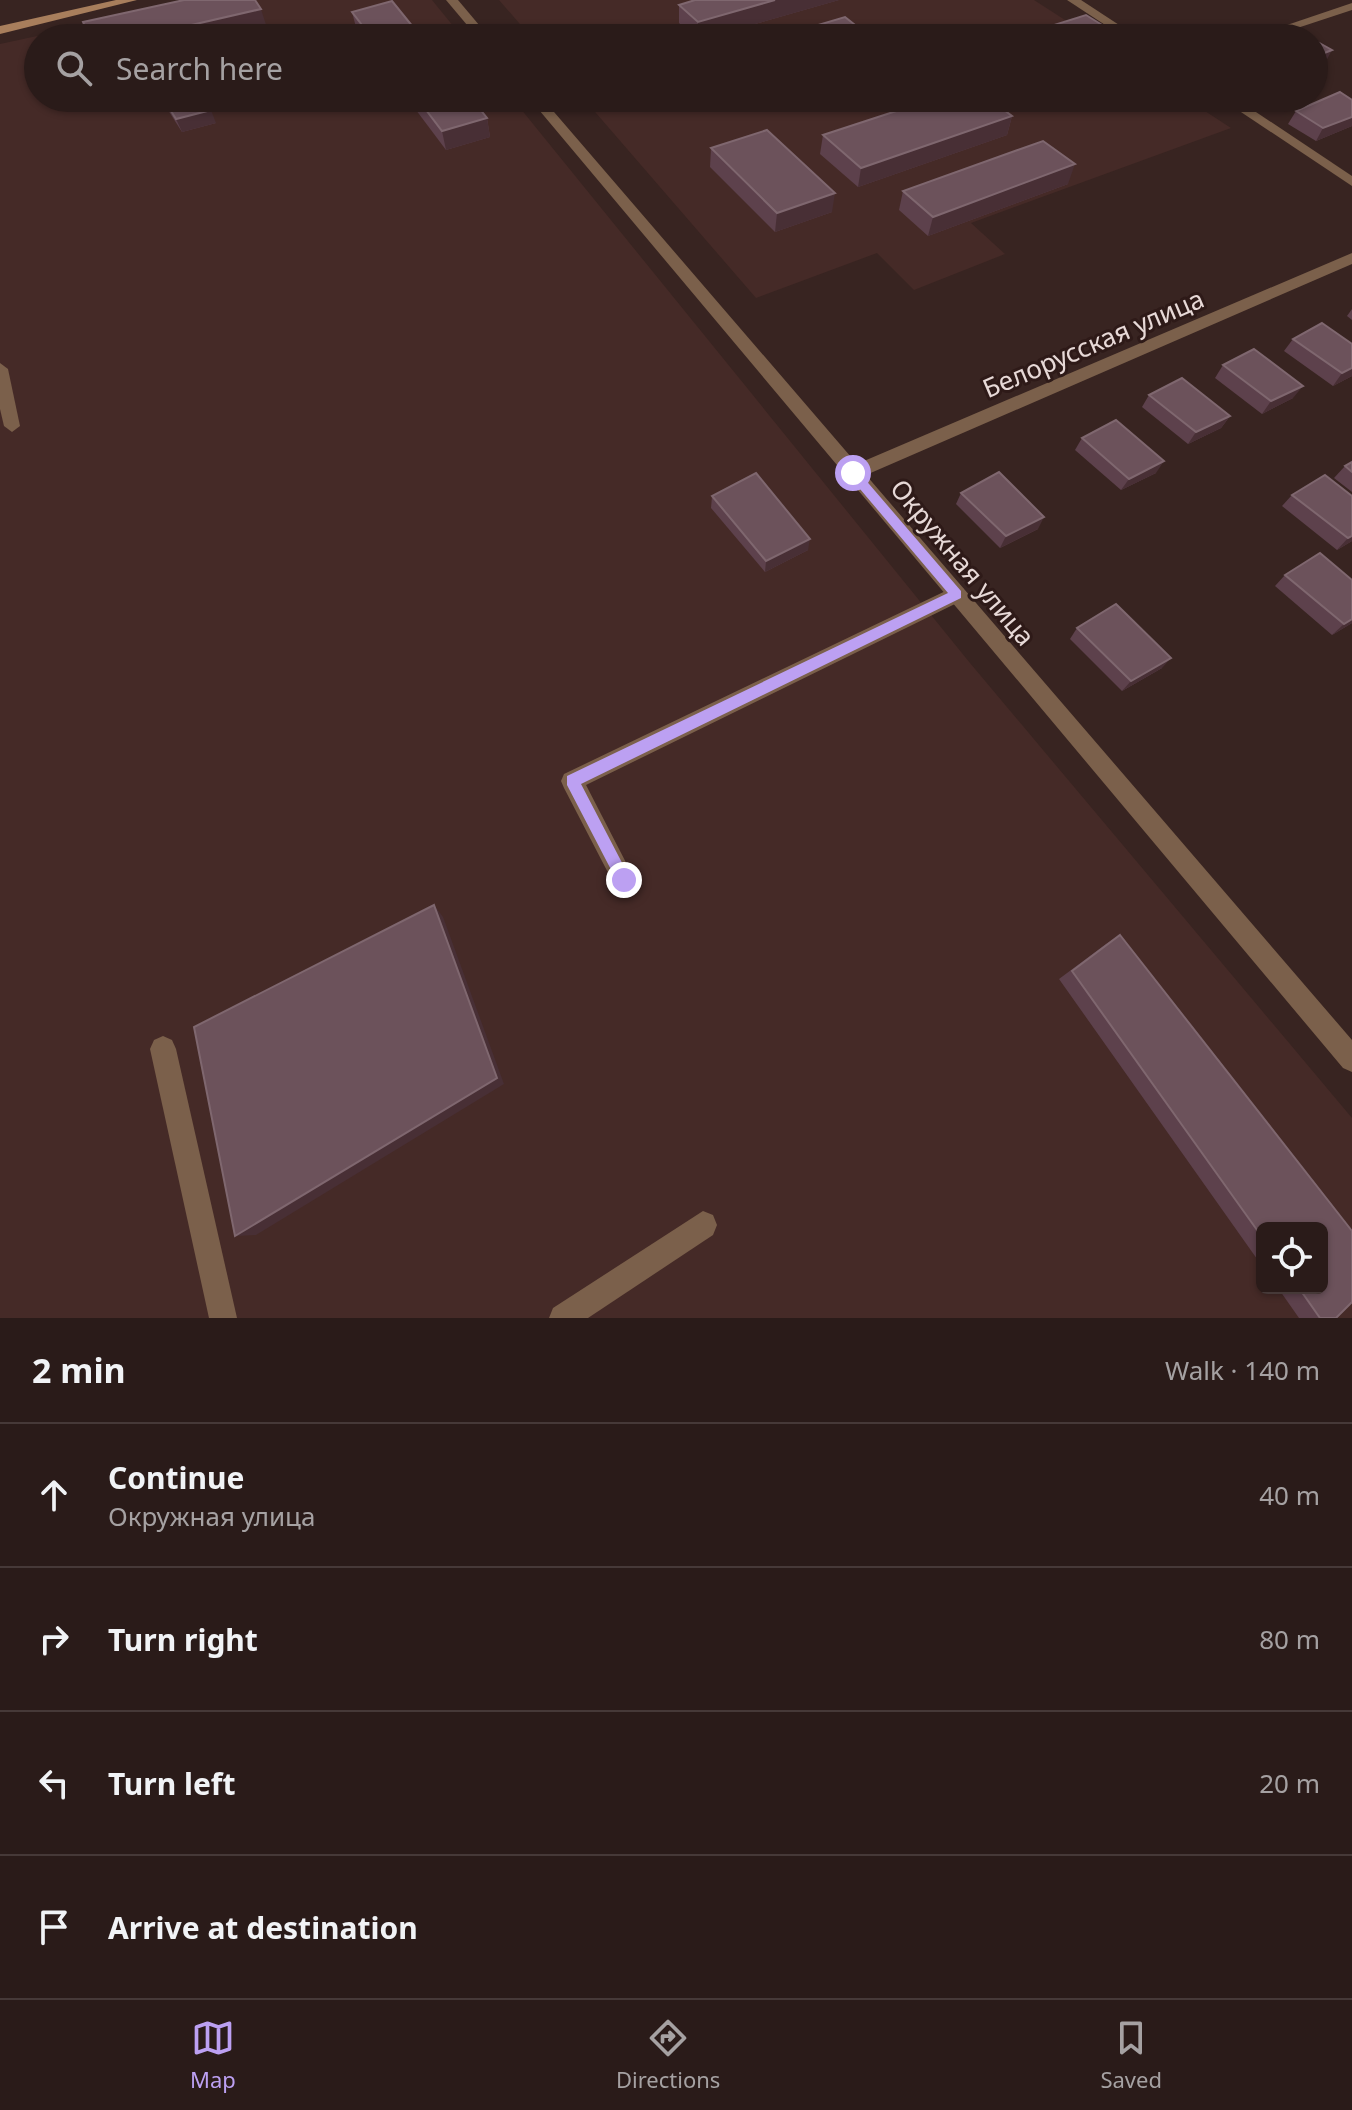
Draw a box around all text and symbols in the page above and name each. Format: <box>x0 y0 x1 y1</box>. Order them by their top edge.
search box <box>24 24 1328 112</box>
icon: search <box>52 46 96 90</box>
text: Search here <box>116 48 283 89</box>
street label: Белорусская улица <box>977 280 1209 406</box>
route start <box>835 455 871 491</box>
street label: Окружная улица <box>883 471 1043 653</box>
route end <box>606 862 642 898</box>
map controls <box>1256 1222 1328 1294</box>
button: locate <box>1256 1222 1328 1294</box>
text: 2 min <box>32 1347 126 1393</box>
text: Walk · 140 m <box>1165 1352 1320 1388</box>
text: Continue <box>108 1457 244 1498</box>
icon: ahead <box>32 1473 76 1517</box>
text: 40 m <box>1259 1477 1320 1513</box>
text: Окружная улица <box>108 1498 315 1534</box>
icon: right <box>32 1617 76 1661</box>
text: Turn right <box>108 1619 258 1660</box>
text: 80 m <box>1259 1621 1320 1657</box>
icon: left <box>32 1761 76 1805</box>
text: Turn left <box>108 1763 236 1804</box>
text: 20 m <box>1259 1765 1320 1801</box>
icon: arrive <box>32 1905 76 1949</box>
text: Arrive at destination <box>108 1907 418 1948</box>
tab: Map <box>190 2016 236 2094</box>
tab: Directions <box>616 2016 720 2094</box>
tab: Saved <box>1100 2016 1162 2094</box>

